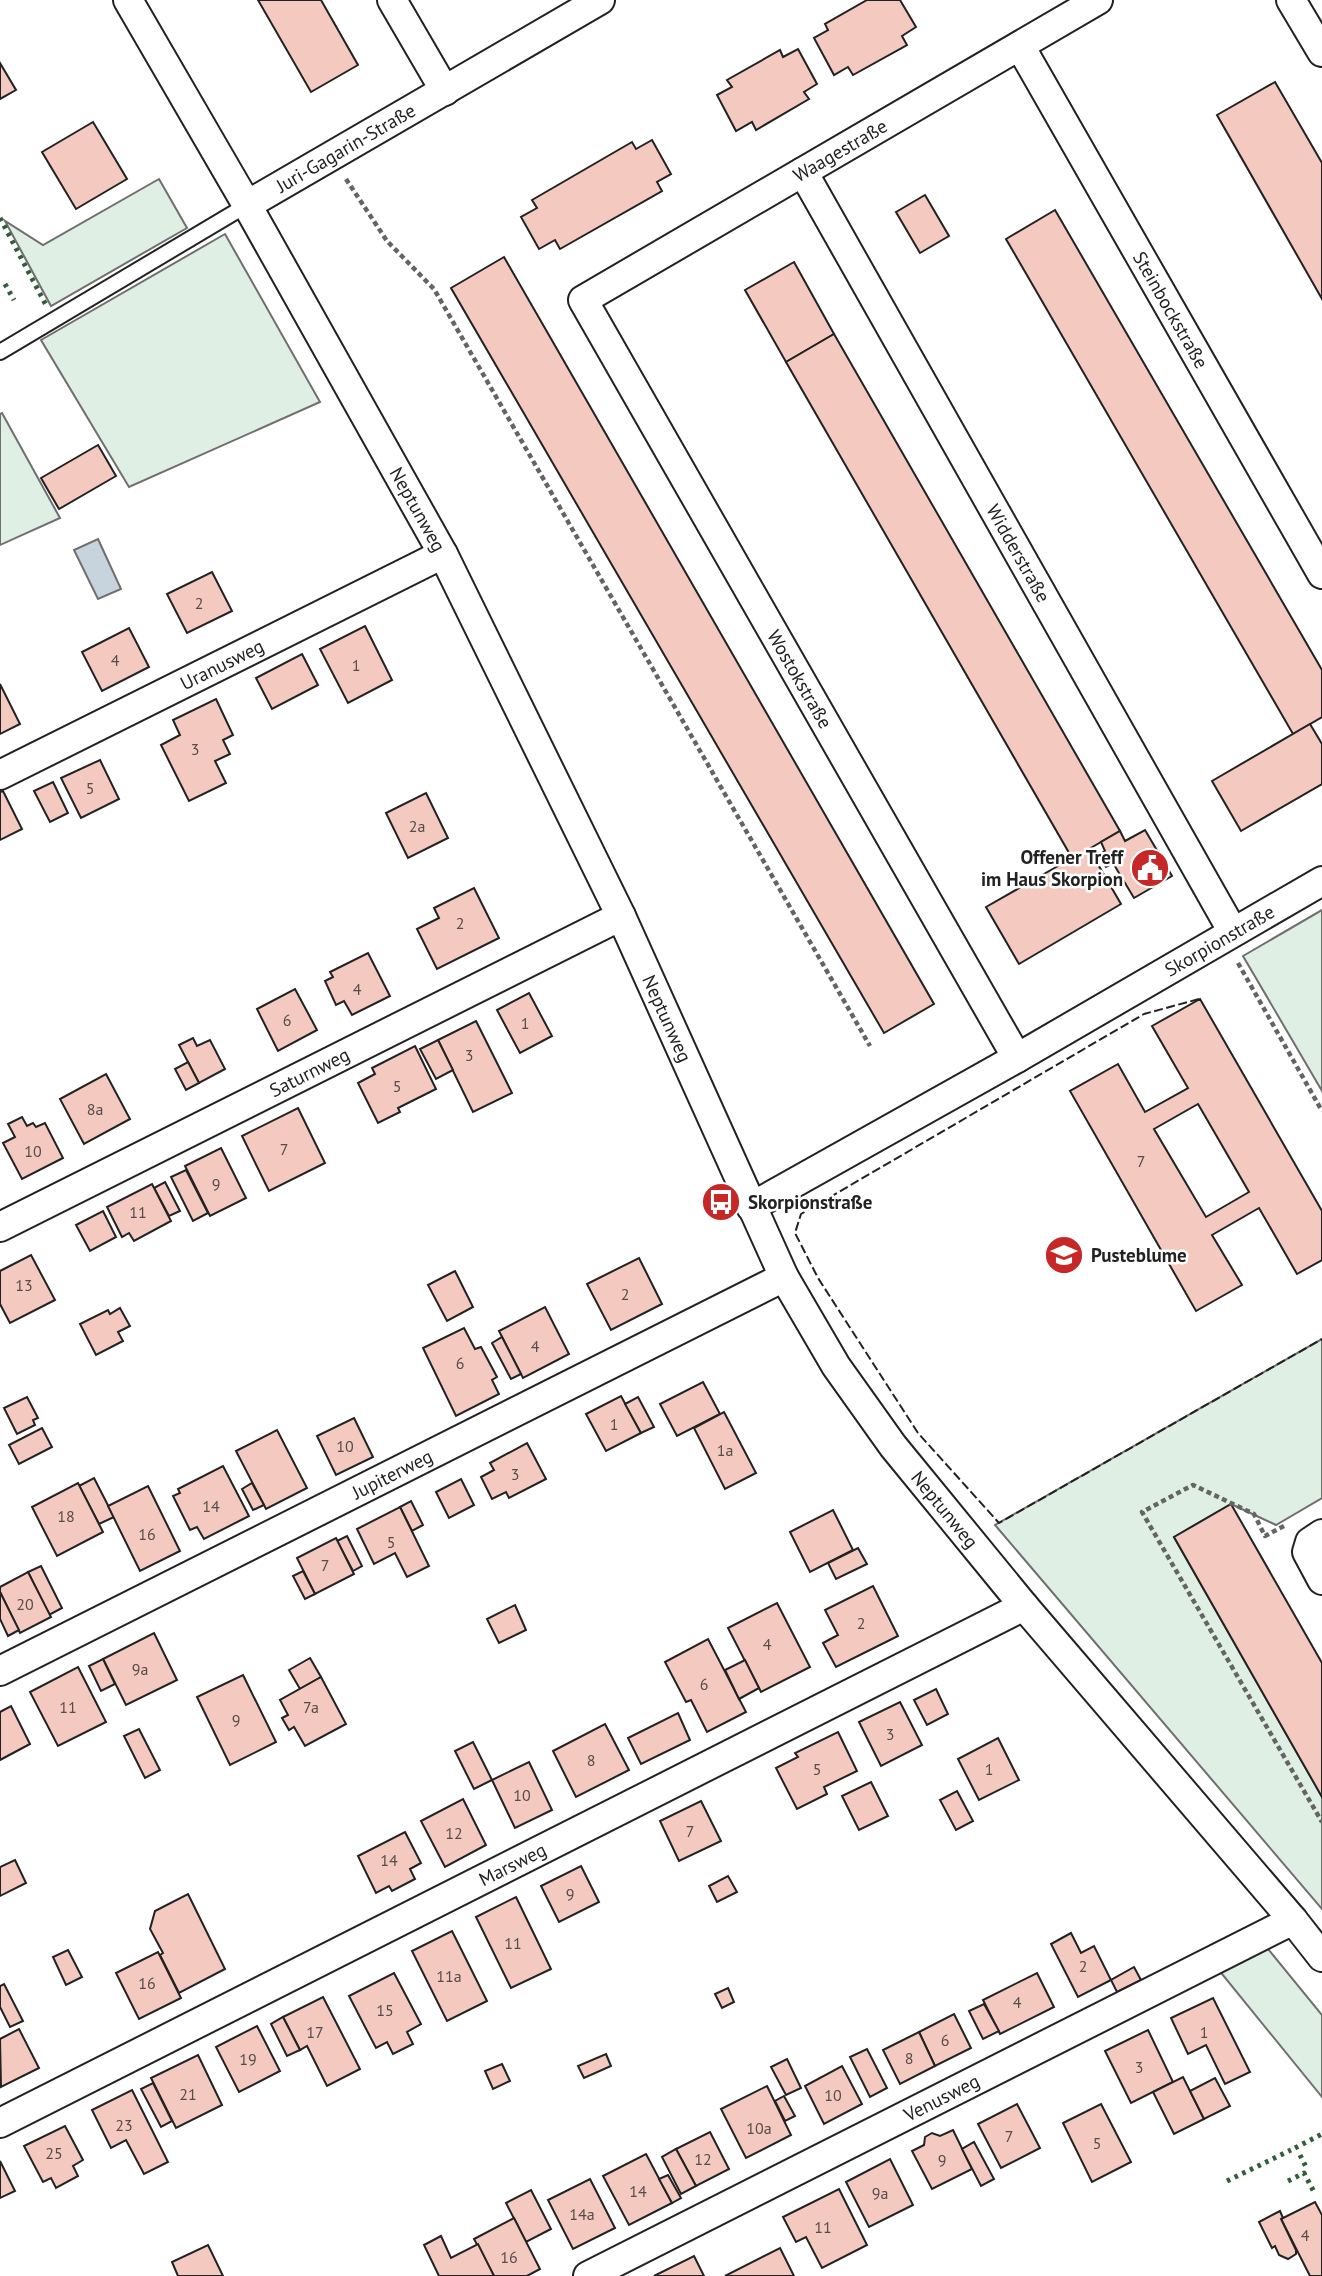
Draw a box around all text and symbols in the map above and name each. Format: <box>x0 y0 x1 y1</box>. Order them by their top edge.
street label: Juri-Gagarin-Straße <box>271 98 420 198</box>
street label: Waagestraße <box>789 113 891 187</box>
street label: Steinbockstraße <box>1128 247 1214 373</box>
street label: Neptunweg <box>385 463 451 556</box>
street label: Widderstraße <box>981 500 1056 606</box>
house number: 2 <box>195 593 203 613</box>
street label: Wostokstraße <box>762 625 838 733</box>
street label: Uranusweg <box>176 633 268 695</box>
house number: 4 <box>111 650 120 670</box>
house number: 1 <box>352 655 360 675</box>
house number: 3 <box>191 739 199 759</box>
house number: 5 <box>86 778 94 798</box>
house number: 2a <box>409 816 425 836</box>
place label: Offener Treff im Haus Skorpion <box>981 845 1125 891</box>
public building icon: Offener Treff im Haus Skorpion <box>1129 847 1171 889</box>
street label: Skorpionstraße <box>1160 899 1279 982</box>
house number: 2 <box>456 913 464 933</box>
street label: Neptunweg <box>637 971 697 1066</box>
house number: 4 <box>353 979 362 999</box>
house number: 6 <box>283 1010 291 1030</box>
house number: 1 <box>521 1013 529 1033</box>
street label: Saturnweg <box>265 1042 353 1102</box>
house number: 3 <box>465 1045 473 1065</box>
house number: 5 <box>393 1076 401 1096</box>
house number: 8a <box>87 1099 103 1119</box>
house number: 7 <box>280 1139 288 1159</box>
house number: 10 <box>24 1141 42 1161</box>
house number: 7 <box>1137 1151 1145 1171</box>
house number: 9 <box>212 1174 220 1194</box>
bus stop icon: Skorpionstraße <box>700 1181 742 1223</box>
place label: Skorpionstraße <box>748 1190 872 1214</box>
house number: 11 <box>129 1202 147 1222</box>
school or university icon: Pusteblume <box>1043 1234 1085 1276</box>
place label: Pusteblume <box>1091 1243 1187 1267</box>
house number: 13 <box>15 1275 33 1295</box>
house number: 2 <box>621 1284 629 1304</box>
house number: 4 <box>531 1336 540 1356</box>
house number: 6 <box>456 1353 464 1373</box>
house number: 1 <box>610 1414 618 1434</box>
house number: 10 <box>336 1436 354 1456</box>
house number: 1a <box>717 1440 733 1460</box>
street label: Jupiterweg <box>347 1444 436 1505</box>
house number: 3 <box>511 1464 519 1484</box>
street label: Neptunweg <box>906 1466 984 1553</box>
house number: 14 <box>202 1496 220 1516</box>
house number: 18 <box>57 1506 75 1526</box>
house number: 16 <box>138 1524 156 1544</box>
house number: 5 <box>387 1532 395 1552</box>
house number: 7 <box>321 1555 329 1575</box>
house number: 20 <box>16 1594 34 1614</box>
house number: 2 <box>857 1613 865 1633</box>
house number: 4 <box>763 1634 772 1654</box>
house number: 9a <box>132 1659 148 1679</box>
house number: 6 <box>700 1674 708 1694</box>
house number: 11 <box>59 1697 77 1717</box>
house number: 7a <box>303 1697 319 1717</box>
house number: 9 <box>232 1710 240 1730</box>
house number: 3 <box>886 1724 894 1744</box>
house number: 8 <box>587 1750 595 1770</box>
house number: 5 <box>813 1759 821 1779</box>
house number: 1 <box>985 1759 993 1779</box>
house number: 10 <box>513 1785 531 1805</box>
house number: 7 <box>686 1821 694 1841</box>
house number: 12 <box>445 1823 463 1843</box>
street label: Marsweg <box>475 1837 550 1891</box>
house number: 14 <box>380 1850 398 1870</box>
house number: 9 <box>566 1884 574 1904</box>
house number: 11 <box>504 1933 522 1953</box>
house number: 2 <box>1079 1956 1087 1976</box>
house number: 11a <box>436 1966 462 1986</box>
house number: 16 <box>138 1973 156 1993</box>
house number: 4 <box>1013 1992 1022 2012</box>
house number: 15 <box>376 2000 394 2020</box>
house number: 17 <box>306 2022 324 2042</box>
house number: 1 <box>1200 2022 1208 2042</box>
house number: 6 <box>941 2030 949 2050</box>
house number: 8 <box>905 2048 913 2068</box>
house number: 19 <box>239 2049 257 2069</box>
house number: 3 <box>1135 2057 1143 2077</box>
street label: Venusweg <box>899 2068 983 2127</box>
house number: 21 <box>179 2084 197 2104</box>
house number: 10 <box>824 2085 842 2105</box>
house number: 23 <box>115 2115 133 2135</box>
house number: 10a <box>746 2118 772 2138</box>
house number: 7 <box>1005 2126 1013 2146</box>
house number: 5 <box>1093 2133 1101 2153</box>
house number: 25 <box>45 2143 63 2163</box>
house number: 12 <box>694 2149 712 2169</box>
house number: 9 <box>938 2150 946 2170</box>
house number: 14 <box>629 2181 647 2201</box>
house number: 9a <box>872 2183 888 2203</box>
house number: 14a <box>569 2204 595 2224</box>
house number: 11 <box>814 2217 832 2237</box>
house number: 4 <box>1301 2225 1310 2245</box>
house number: 16 <box>500 2247 518 2267</box>

